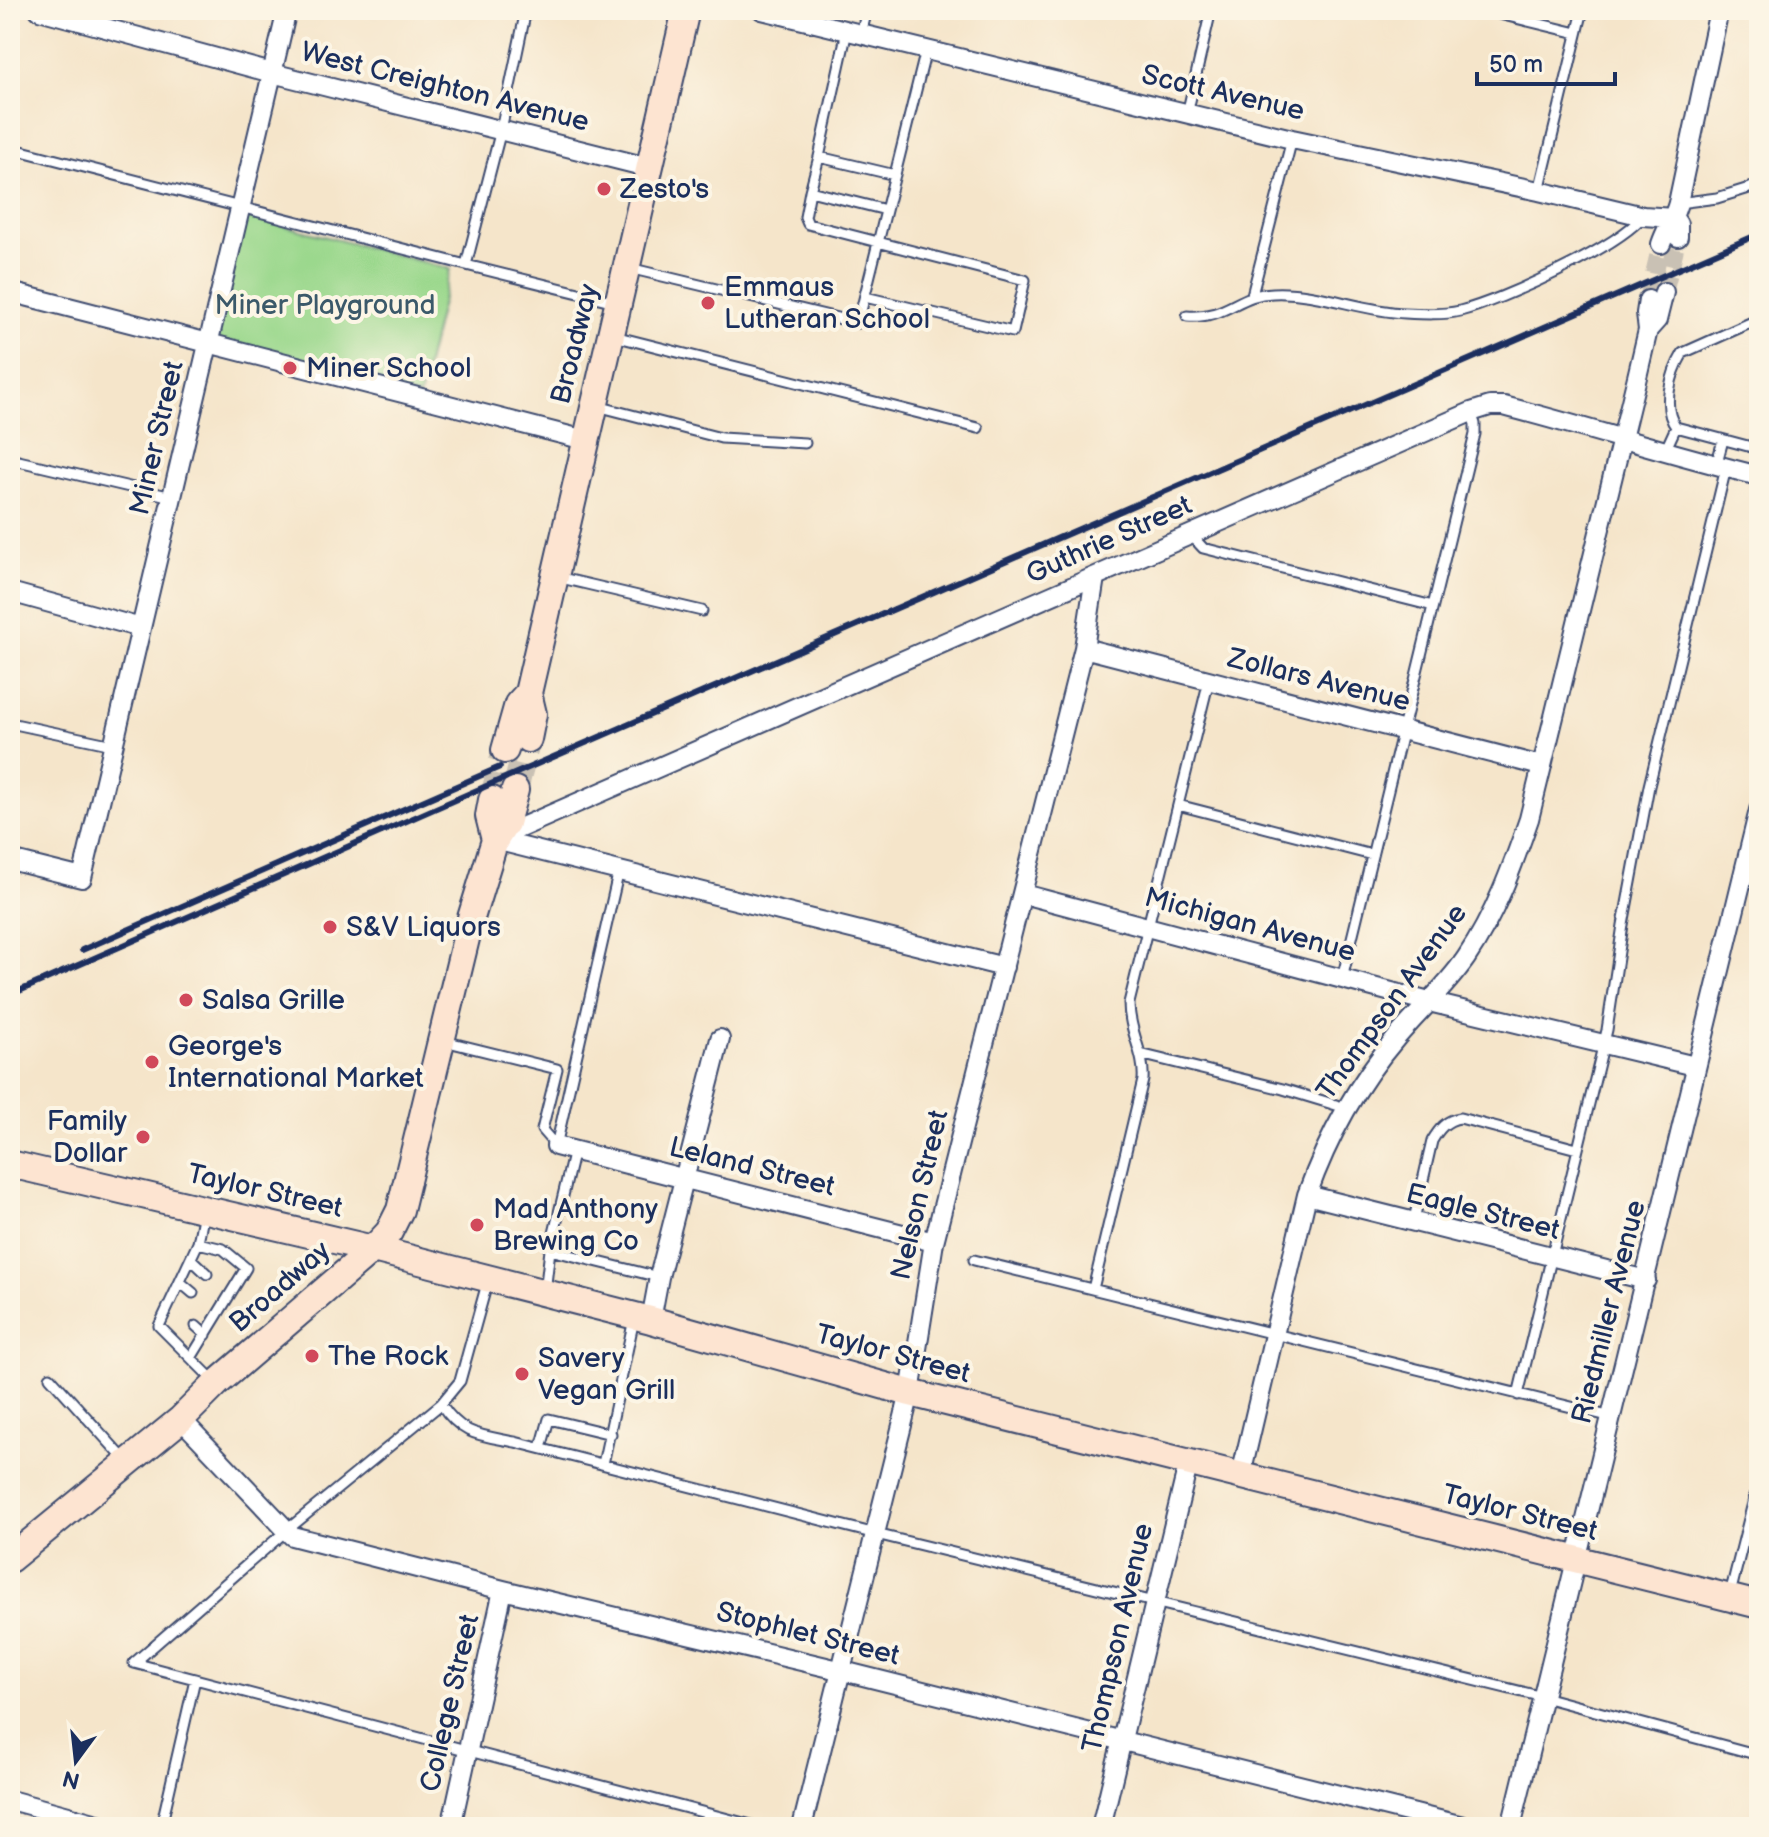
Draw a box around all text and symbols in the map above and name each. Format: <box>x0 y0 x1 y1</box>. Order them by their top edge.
street label: West Creighton Avenue <box>298 35 592 139</box>
scale bar <box>1477 36 1615 86</box>
text: 50 m <box>1489 50 1543 79</box>
street label: Scott Avenue <box>1138 58 1308 128</box>
place label: Zesto's <box>619 173 709 206</box>
marker: Zesto's <box>595 180 613 198</box>
place label: Emmaus Lutheran School <box>724 271 930 336</box>
street label: Broadway <box>544 280 606 407</box>
park label: Miner Playground <box>215 289 435 322</box>
marker: Emmaus Lutheran School <box>699 294 717 312</box>
place label: Miner School <box>306 352 472 385</box>
street label: Miner Street <box>123 357 191 518</box>
marker: Miner School <box>281 359 299 377</box>
street label: Guthrie Street <box>1021 489 1197 591</box>
street label: Zollars Avenue <box>1223 641 1414 719</box>
street label: Michigan Avenue <box>1141 881 1359 969</box>
street label: Thompson Avenue <box>1310 898 1474 1106</box>
place label: S&V Liquors <box>346 911 501 944</box>
marker: S&V Liquors <box>321 918 339 936</box>
place label: Salsa Grille <box>202 984 345 1017</box>
marker: Salsa Grille <box>177 991 195 1009</box>
place label: George's International Market <box>168 1030 424 1095</box>
marker: George's International Market <box>143 1053 161 1071</box>
place label: Family Dollar <box>47 1105 128 1170</box>
street label: Nelson Street <box>884 1106 956 1283</box>
marker: Family Dollar <box>134 1128 152 1146</box>
street label: Leland Street <box>666 1130 839 1204</box>
street label: Taylor Street <box>184 1157 346 1225</box>
street label: Eagle Street <box>1403 1177 1564 1247</box>
place label: Mad Anthony Brewing Co <box>493 1193 658 1258</box>
street label: Riedmiller Avenue <box>1565 1197 1653 1427</box>
marker: Mad Anthony Brewing Co <box>468 1216 486 1234</box>
street label: Broadway <box>223 1234 337 1340</box>
street label: Taylor Street <box>812 1318 974 1391</box>
place label: The Rock <box>328 1340 448 1373</box>
place label: Savery Vegan Grill <box>538 1342 675 1407</box>
marker: The Rock <box>303 1347 321 1365</box>
marker: Savery Vegan Grill <box>513 1365 531 1383</box>
street label: Taylor Street <box>1439 1478 1601 1548</box>
street label: Thompson Avenue <box>1076 1520 1160 1756</box>
street label: Stophlet Street <box>713 1595 903 1673</box>
street label: College Street <box>414 1611 487 1795</box>
north arrow <box>36 1721 116 1801</box>
text: N <box>60 1764 83 1794</box>

